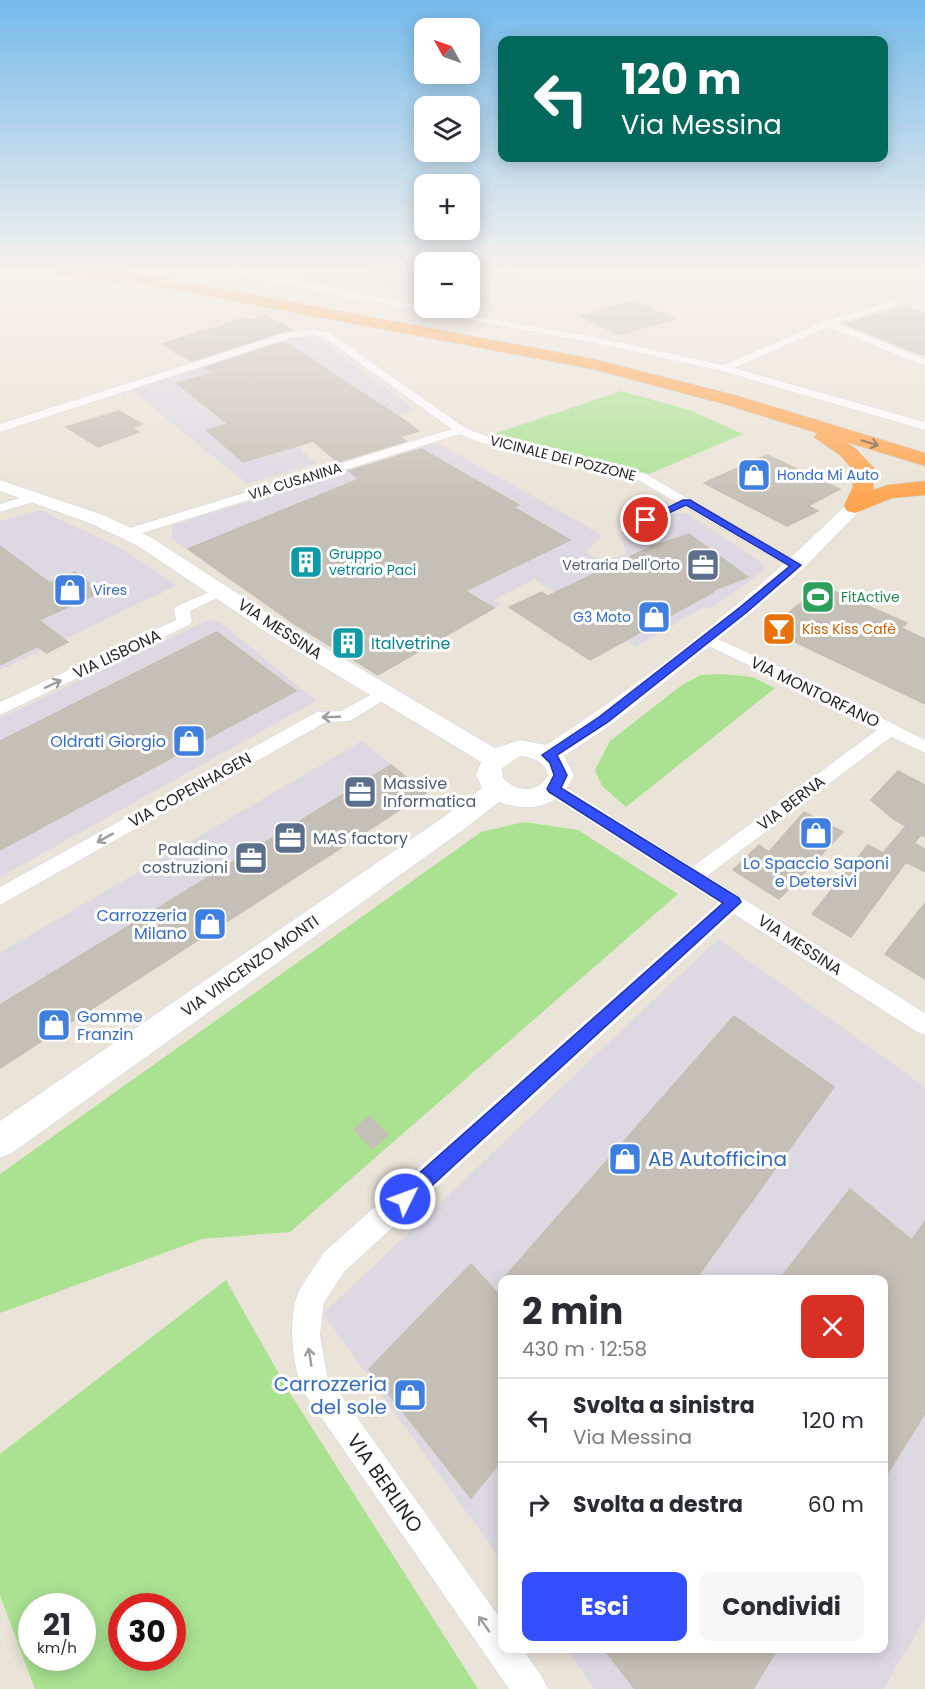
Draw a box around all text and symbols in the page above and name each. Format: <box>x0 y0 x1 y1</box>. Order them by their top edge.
north arrow <box>414 18 480 84</box>
map controls <box>414 18 480 318</box>
text: 120 m <box>621 50 742 109</box>
icon: left <box>522 60 600 138</box>
button: layers <box>414 96 480 162</box>
text: Via Messina <box>621 106 782 143</box>
button: + <box>414 174 480 240</box>
button: − <box>414 252 480 318</box>
street label: VICINALE DEI POZZONE <box>488 430 638 486</box>
one-way arrow <box>860 438 879 449</box>
street label: VIA CUSANINA <box>246 457 344 505</box>
shop icon: Honda Mi Auto <box>736 457 772 493</box>
place label: Honda Mi Auto <box>777 465 879 485</box>
pin <box>620 494 671 545</box>
icon: arrive <box>629 503 662 536</box>
building icon: Gruppo vetrario Paci <box>288 544 324 580</box>
place label: Gruppo vetrario Paci <box>329 544 416 580</box>
office icon: Vetraria Dell'Orto <box>685 547 721 583</box>
place label: Vetraria Dell'Orto <box>562 555 680 575</box>
shop icon: Vires <box>52 572 88 608</box>
sports icon: FitActive <box>800 579 836 615</box>
place label: Vires <box>93 580 127 600</box>
place label: FitActive <box>841 587 900 607</box>
street label: VIA MESSINA <box>233 593 327 665</box>
shop icon: G3 Moto <box>636 599 672 635</box>
place label: G3 Moto <box>573 607 631 627</box>
bar icon: Kiss Kiss Cafè <box>761 611 797 647</box>
place label: Kiss Kiss Cafè <box>802 619 896 639</box>
street label: VIA LISBONA <box>69 624 165 684</box>
building icon: Italvetrine <box>330 625 366 661</box>
place label: Italvetrine <box>371 632 450 655</box>
street label: VIA MONTORFANO <box>747 651 883 733</box>
one-way arrow <box>43 677 61 689</box>
one-way arrow <box>322 711 341 723</box>
shop icon: Oldrati Giorgio <box>171 723 207 759</box>
place label: Oldrati Giorgio <box>50 730 166 753</box>
street label: VIA COPENHAGEN <box>124 747 256 833</box>
street label: VIA BERNA <box>752 770 830 836</box>
place label: Massive Informatica <box>383 772 476 813</box>
office icon: Massive Informatica <box>342 774 378 810</box>
shop icon: Lo Spaccio Saponi e Detersivi <box>798 815 834 851</box>
office icon: MAS factory <box>272 820 308 856</box>
place label: MAS factory <box>313 827 408 850</box>
one-way arrow <box>97 833 114 845</box>
place label: Paladino costruzioni <box>142 838 228 879</box>
office icon: Paladino costruzioni <box>233 840 269 876</box>
place label: Lo Spaccio Saponi e Detersivi <box>743 852 889 893</box>
place label: Carrozzeria Milano <box>96 904 187 945</box>
shop icon: Carrozzeria Milano <box>192 906 228 942</box>
street label: VIA MESSINA <box>753 909 847 981</box>
street label: VIA VINCENZO MONTI <box>177 910 323 1022</box>
place label: Gomme Franzin <box>77 1005 143 1046</box>
shop icon: Gomme Franzin <box>36 1007 72 1043</box>
shop icon: AB Autofficina <box>607 1141 643 1177</box>
place label: AB Autofficina <box>648 1145 787 1173</box>
position arrow <box>373 1167 437 1231</box>
text: 2 min <box>522 1286 623 1337</box>
button: close <box>801 1295 864 1358</box>
text: 430 m · 12:58 <box>522 1335 647 1363</box>
one-way arrow <box>304 1348 315 1368</box>
place label: Carrozzeria del sole <box>274 1370 387 1421</box>
shop icon: Carrozzeria del sole <box>392 1377 428 1413</box>
text: Svolta a sinistra <box>573 1390 755 1421</box>
icon: left <box>522 1404 555 1437</box>
text: 120 m <box>802 1405 864 1436</box>
text: Via Messina <box>573 1423 692 1451</box>
street label: VIA BERLINO <box>340 1428 430 1538</box>
icon: right <box>522 1488 555 1521</box>
text: Svolta a destra <box>573 1489 743 1520</box>
text: 60 m <box>808 1489 864 1520</box>
button: Esci <box>522 1572 687 1641</box>
button: Condividi <box>699 1572 864 1641</box>
speed limit sign: 30 <box>108 1593 186 1671</box>
text: 21 <box>43 1603 71 1646</box>
one-way arrow <box>478 1616 490 1633</box>
text: km/h <box>37 1637 77 1658</box>

